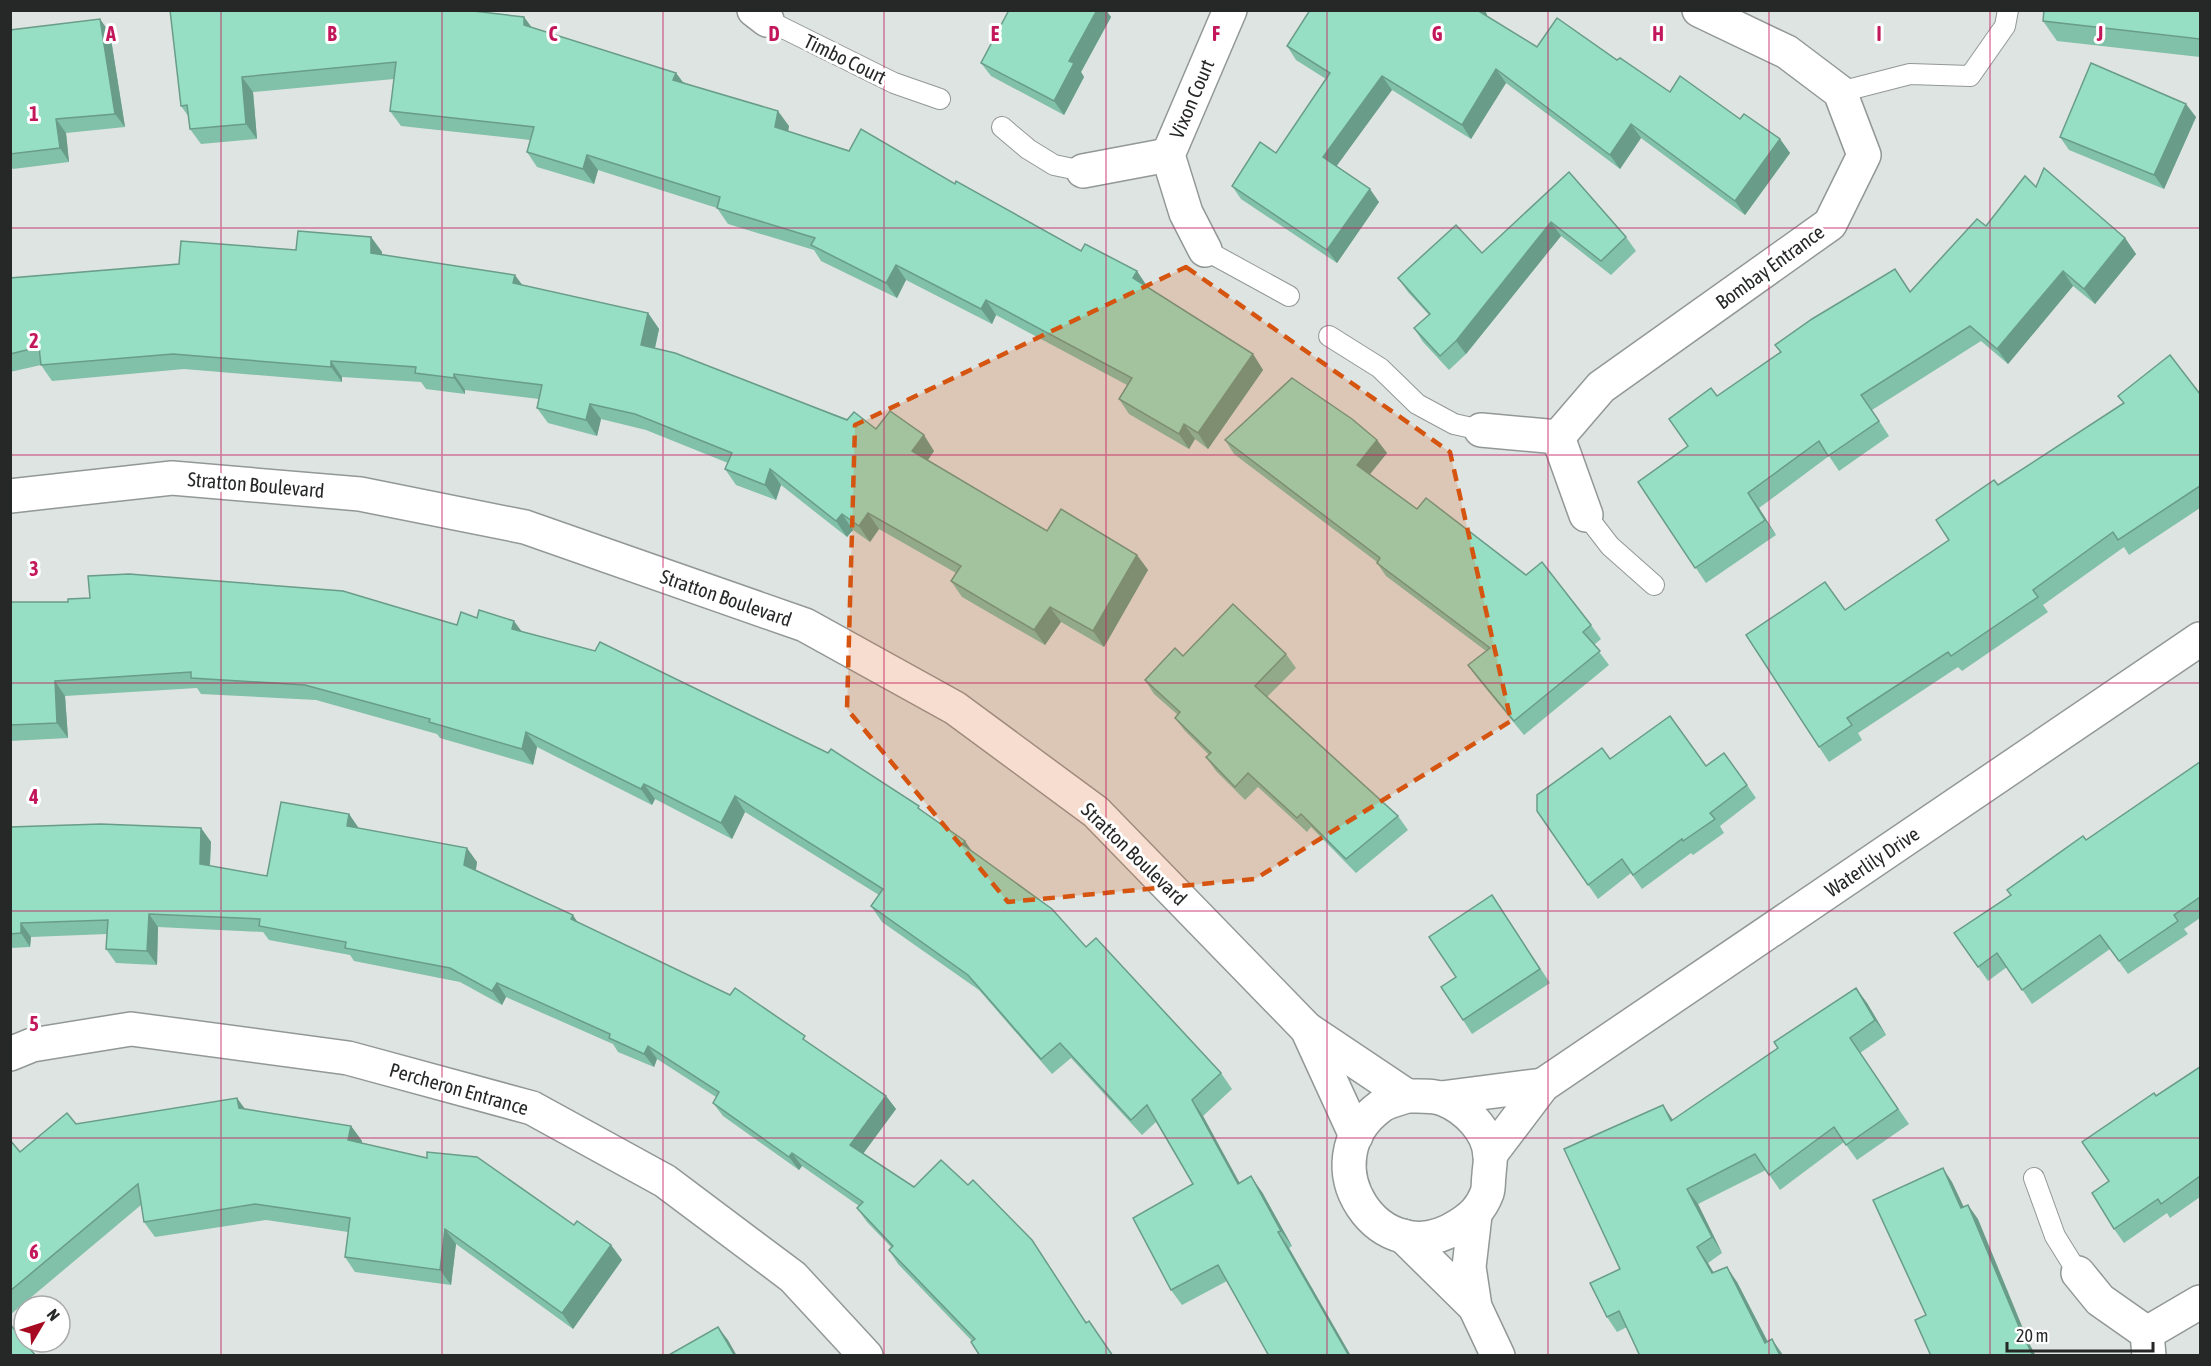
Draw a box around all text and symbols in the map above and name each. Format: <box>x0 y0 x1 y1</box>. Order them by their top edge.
text: A <box>105 22 116 45</box>
text: B <box>327 22 337 45</box>
text: C <box>549 22 558 45</box>
text: D <box>768 22 780 45</box>
text: E <box>991 22 1000 45</box>
text: F <box>1212 22 1220 45</box>
text: G <box>1432 22 1443 45</box>
text: H <box>1652 22 1664 45</box>
text: I <box>1876 22 1882 45</box>
text: J <box>2096 22 2103 45</box>
street label: Timbo Court <box>800 29 890 88</box>
street label: Vixon Court <box>1165 56 1219 142</box>
text: 1 <box>29 102 39 125</box>
street label: Bombay Entrance <box>1711 220 1828 314</box>
text: 2 <box>29 329 39 352</box>
street label: Stratton Boulevard <box>187 467 325 502</box>
text: 3 <box>29 557 39 580</box>
street label: Stratton Boulevard <box>657 564 795 631</box>
text: 4 <box>28 785 39 808</box>
street label: Stratton Boulevard <box>1077 798 1192 910</box>
street label: Waterlily Drive <box>1820 822 1923 901</box>
text: 5 <box>29 1012 39 1035</box>
street label: Percheron Entrance <box>387 1058 531 1119</box>
text: 6 <box>29 1240 39 1263</box>
north arrow <box>12 1294 72 1354</box>
text: N <box>44 1305 64 1324</box>
scale bar <box>2007 1315 2152 1353</box>
text: 20 m <box>2016 1325 2048 1346</box>

